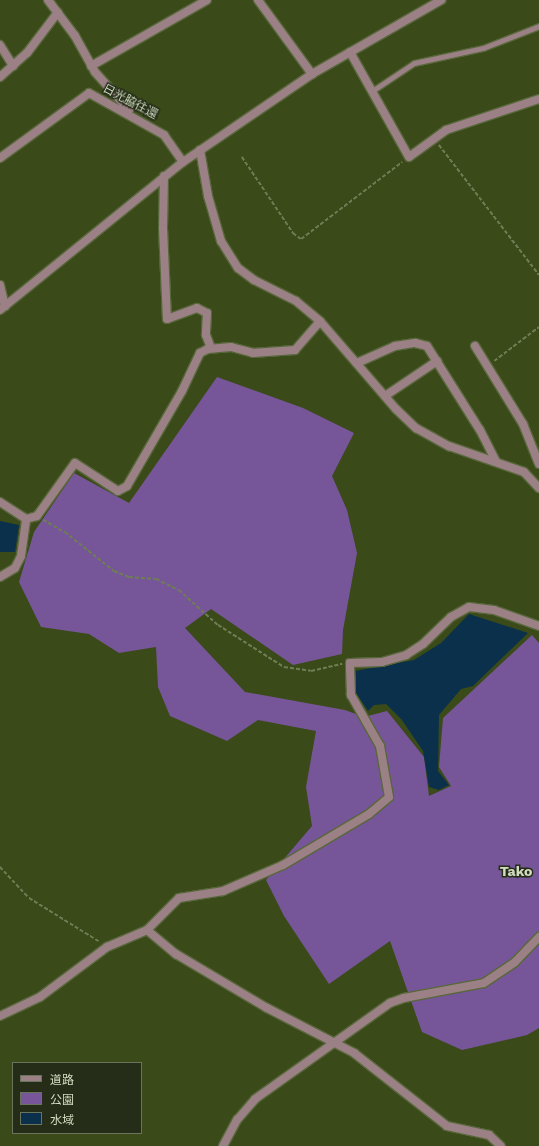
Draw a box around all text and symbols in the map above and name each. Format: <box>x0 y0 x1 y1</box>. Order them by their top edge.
street label: 日光脇往還 <box>100 82 160 122</box>
district label: Tako <box>500 863 532 879</box>
legend <box>12 1062 142 1134</box>
text: 道路 <box>50 1073 74 1087</box>
text: 公園 <box>50 1093 74 1107</box>
text: 水域 <box>50 1113 74 1127</box>

